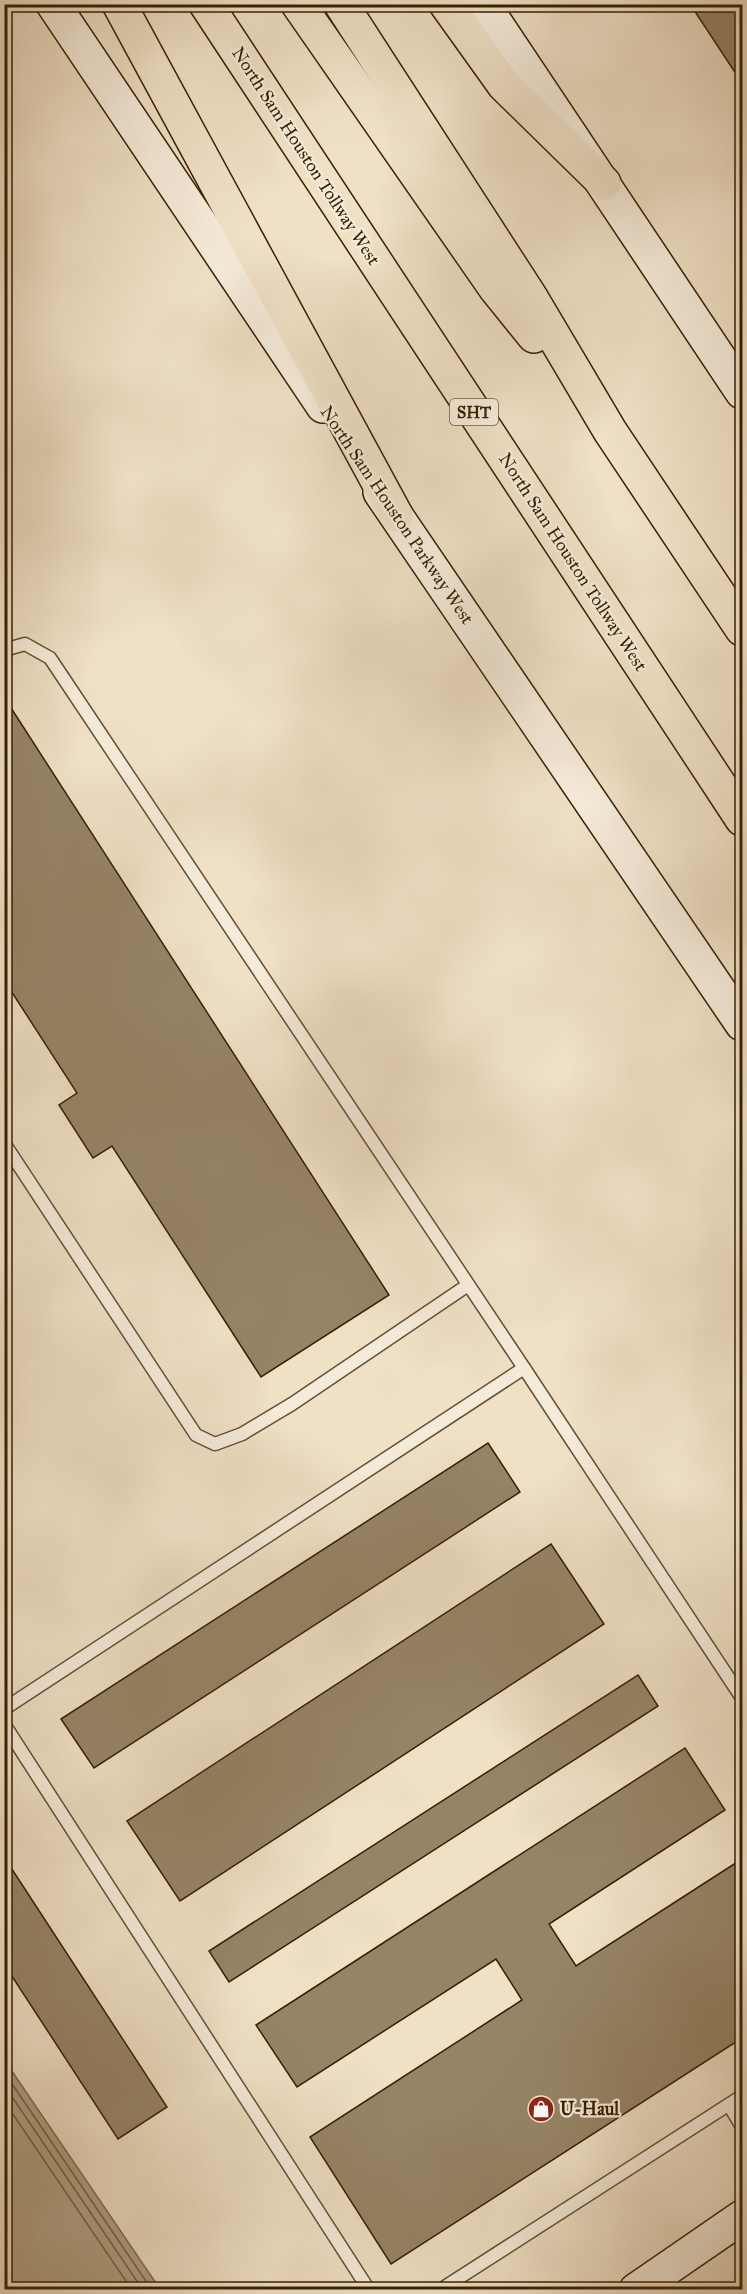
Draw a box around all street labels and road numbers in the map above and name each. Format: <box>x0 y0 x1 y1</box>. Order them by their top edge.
street label: North Sam Houston Tollway West <box>227 43 385 270</box>
road number: SHT <box>450 399 498 425</box>
street label: North Sam Houston Parkway West <box>316 402 479 629</box>
street label: North Sam Houston Tollway West <box>494 449 652 676</box>

